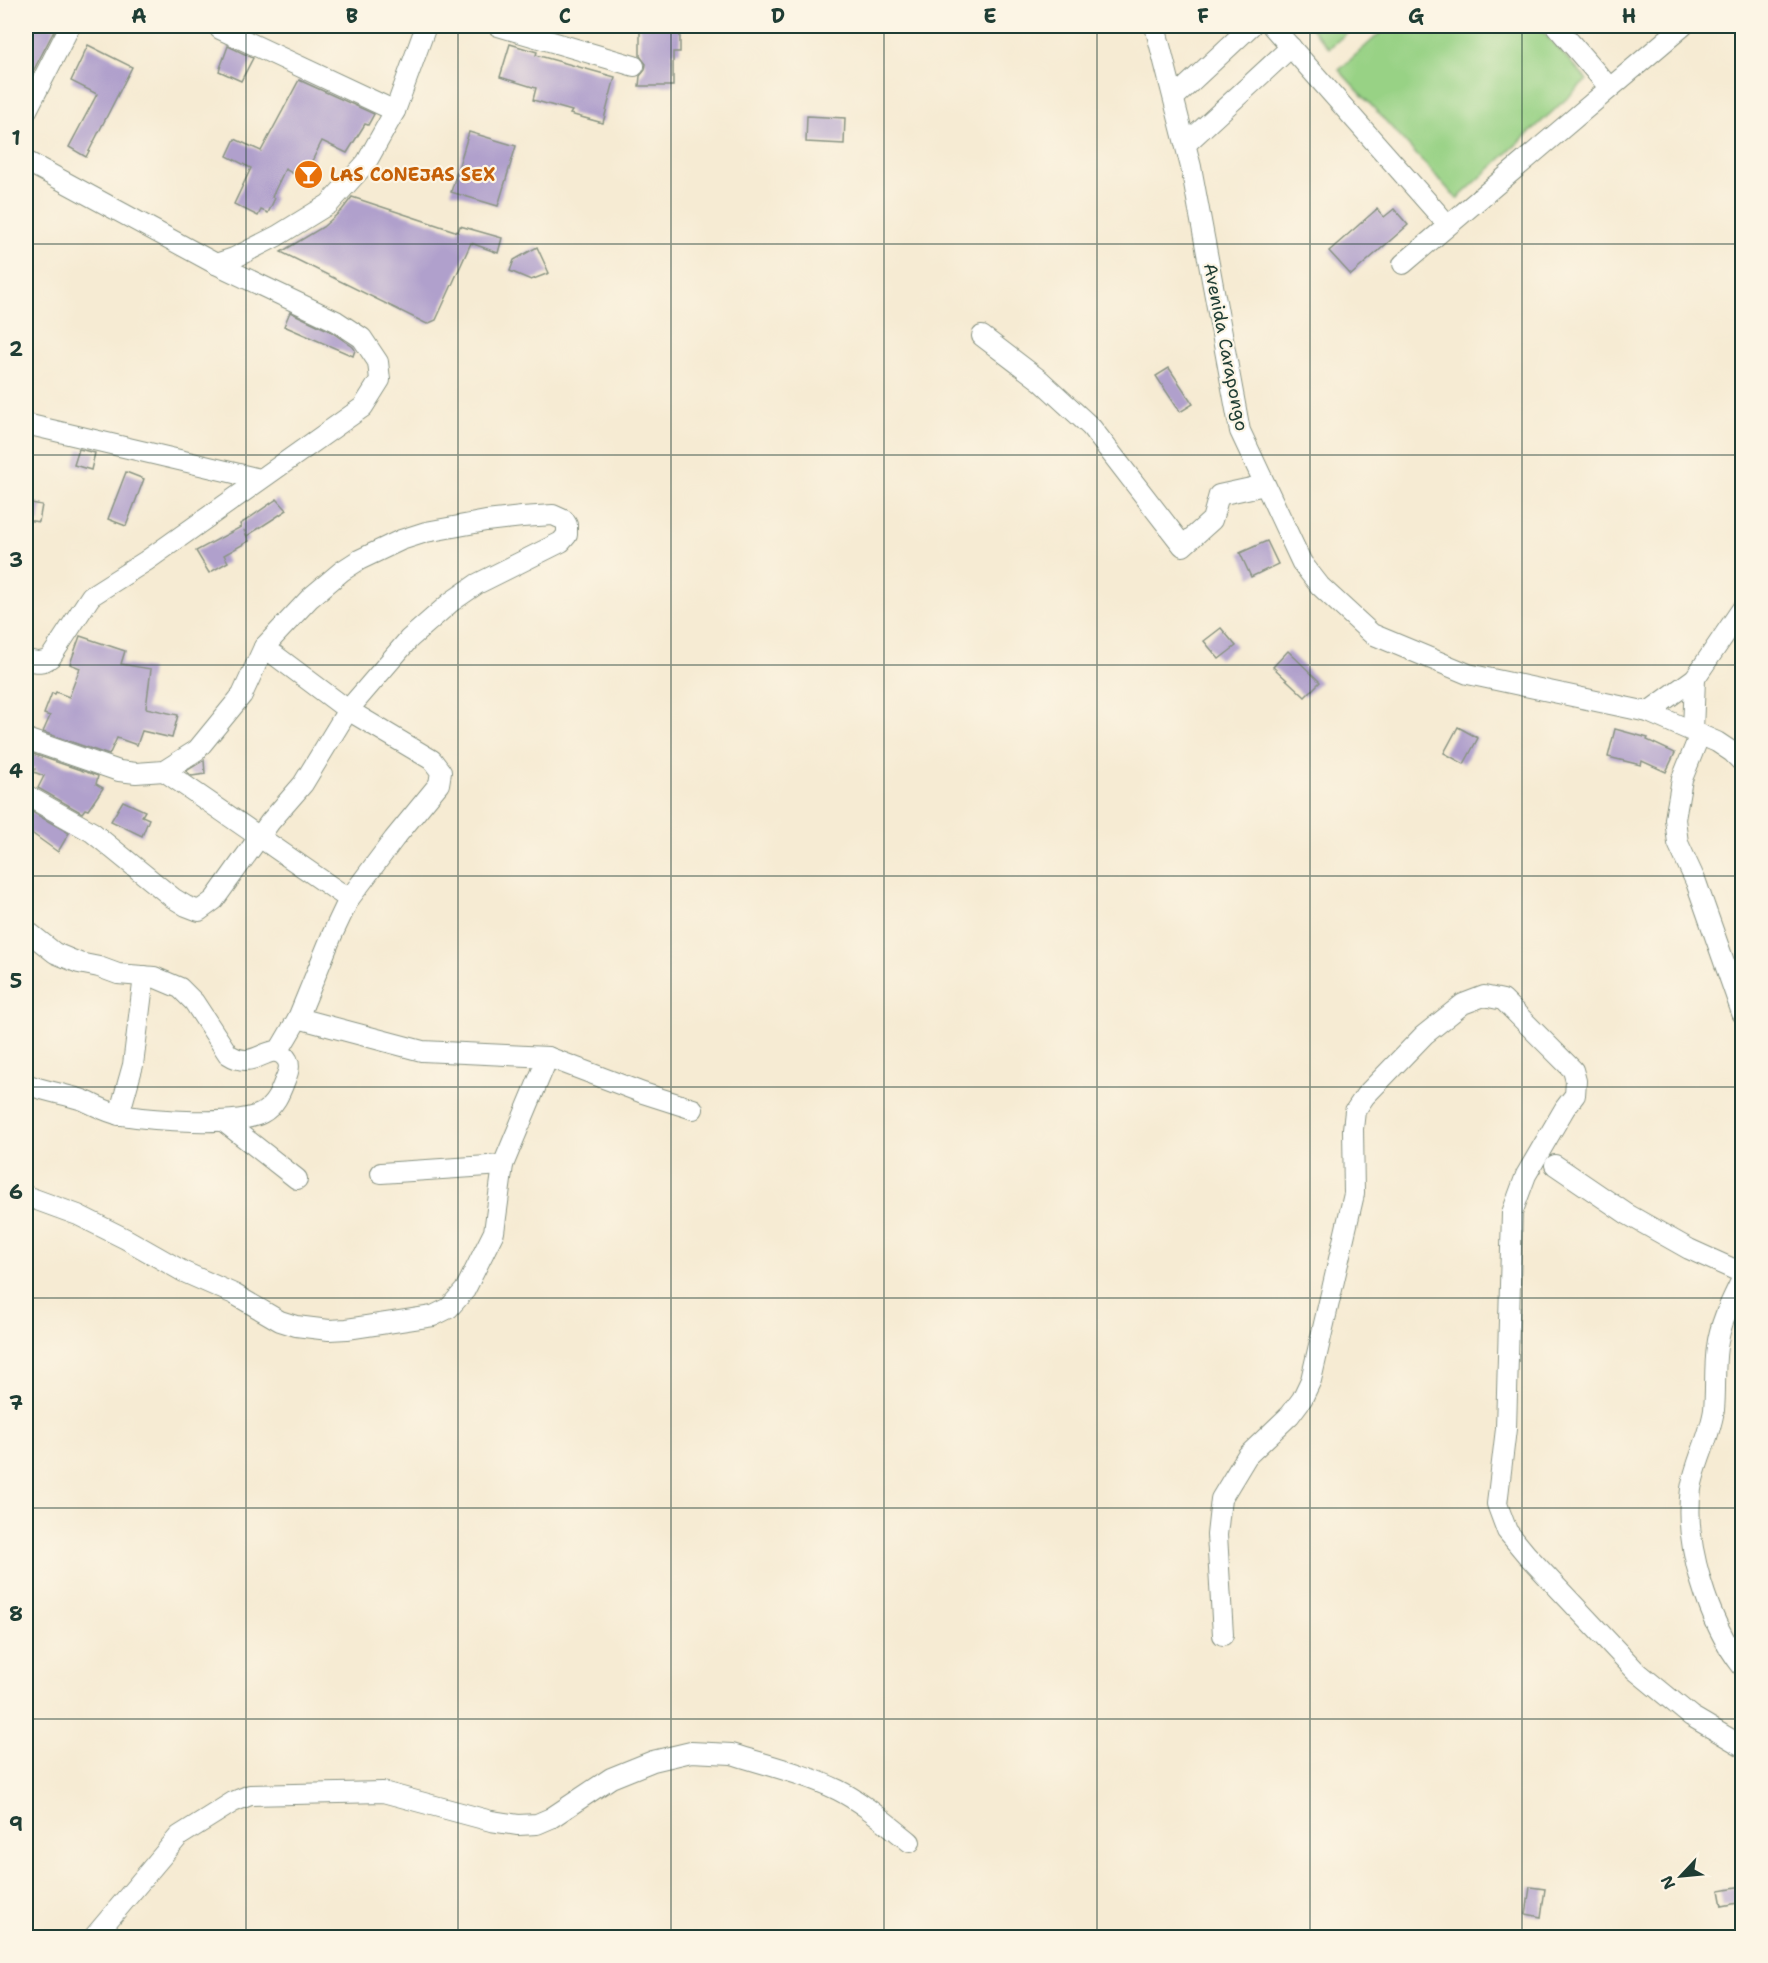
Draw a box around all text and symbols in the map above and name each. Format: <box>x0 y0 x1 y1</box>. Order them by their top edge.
text: A <box>131 3 147 29</box>
text: B <box>346 3 358 29</box>
text: C <box>559 3 571 29</box>
text: D <box>771 3 785 29</box>
text: E <box>983 3 997 29</box>
text: F <box>1197 3 1209 29</box>
text: G <box>1408 3 1424 29</box>
text: H <box>1622 3 1636 29</box>
text: 1 <box>11 125 21 151</box>
bar icon: LAS CONEJAS SEX <box>293 159 325 191</box>
place label: LAS CONEJAS SEX <box>330 163 495 187</box>
street label: Avenida Carapongo <box>1198 261 1254 433</box>
text: 2 <box>9 336 23 362</box>
text: 3 <box>9 547 23 573</box>
text: 4 <box>9 758 23 784</box>
text: 5 <box>10 968 22 994</box>
text: 6 <box>9 1179 23 1205</box>
text: 7 <box>9 1390 23 1416</box>
text: 8 <box>9 1601 23 1627</box>
text: 9 <box>9 1811 23 1837</box>
north arrow <box>1651 1846 1711 1906</box>
text: N <box>1656 1872 1680 1893</box>

